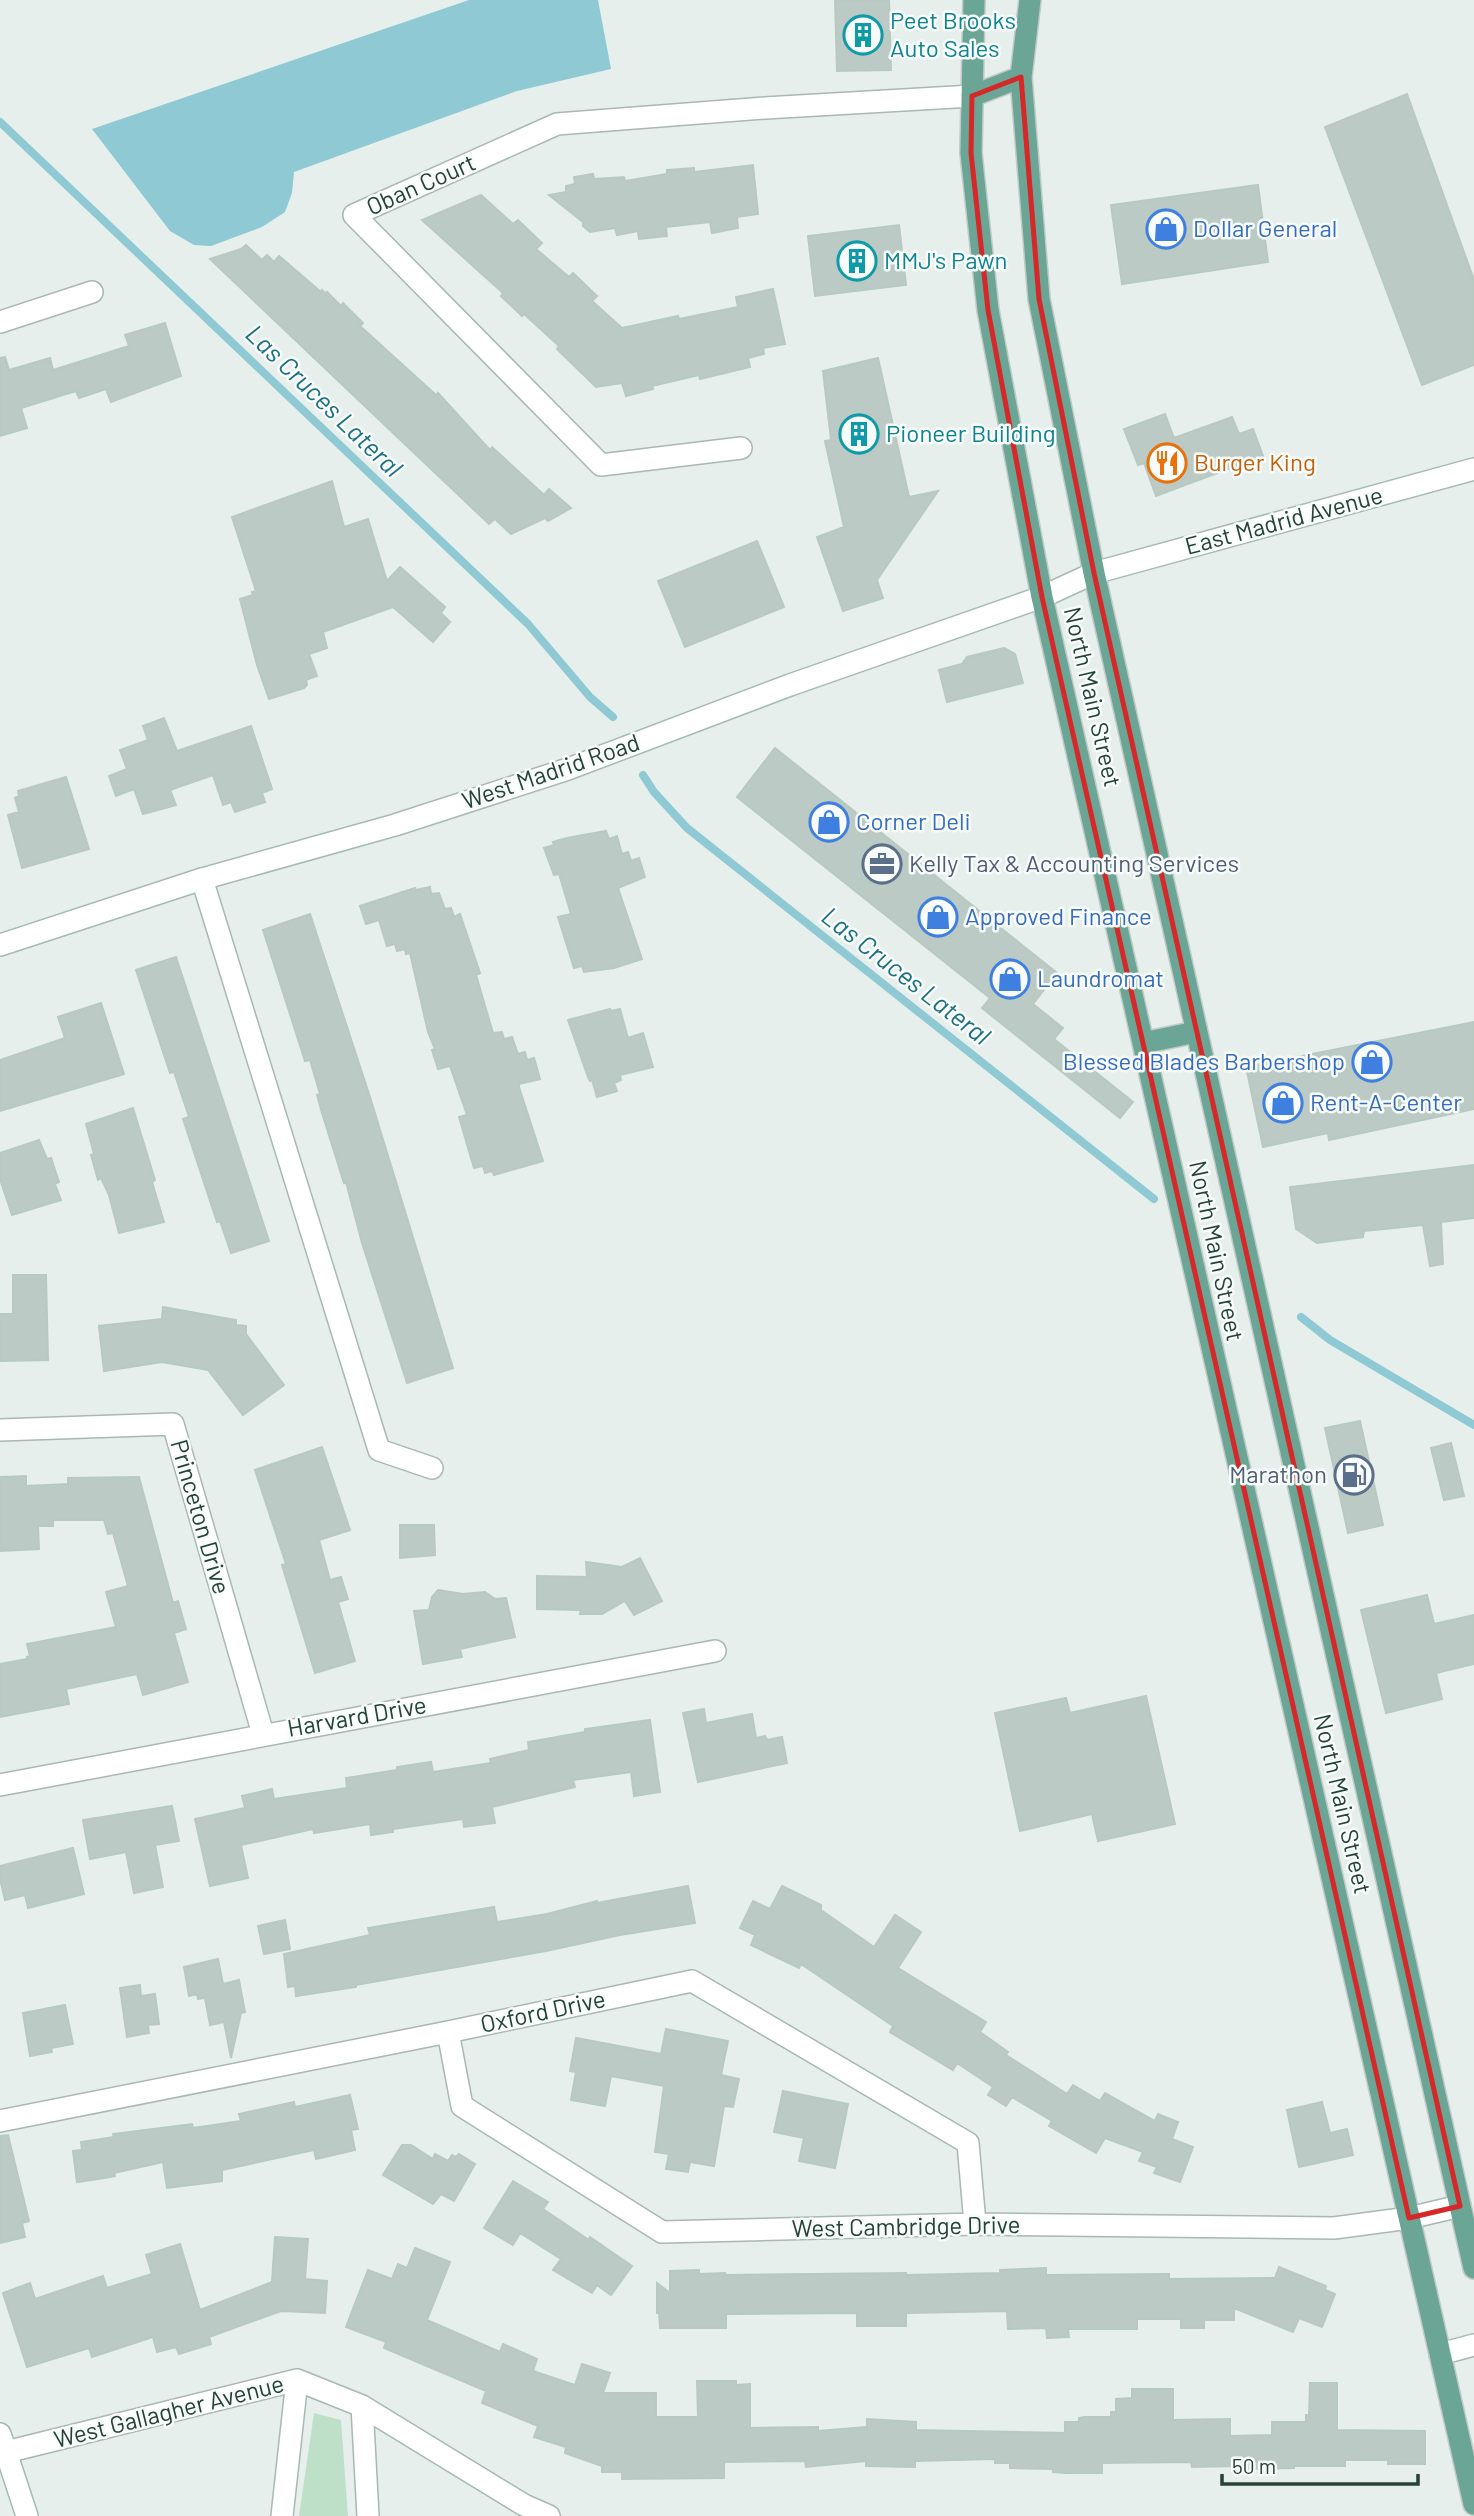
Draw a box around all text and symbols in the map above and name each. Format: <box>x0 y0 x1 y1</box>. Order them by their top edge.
place label: Peet Brooks Auto Sales <box>890 5 1016 62</box>
building icon: Peet Brooks Auto Sales <box>842 14 884 56</box>
street label: Oban Court <box>361 147 479 221</box>
shop icon: Dollar General <box>1145 208 1187 250</box>
place label: Dollar General <box>1193 213 1337 242</box>
building icon: MMJ's Pawn <box>836 240 878 282</box>
place label: MMJ's Pawn <box>884 245 1008 274</box>
water label: Las Cruces Lateral <box>240 317 410 483</box>
building icon: Pioneer Building <box>838 413 880 455</box>
place label: Pioneer Building <box>886 418 1056 447</box>
restaurant icon: Burger King <box>1146 442 1188 484</box>
place label: Burger King <box>1194 447 1316 476</box>
street label: East Madrid Avenue <box>1182 479 1386 560</box>
street label: North Main Street <box>1059 604 1128 789</box>
street label: West Madrid Road <box>458 727 643 815</box>
shop icon: Corner Deli <box>808 801 850 843</box>
place label: Corner Deli <box>856 806 971 835</box>
office icon: Kelly Tax & Accounting Services <box>861 843 903 885</box>
place label: Kelly Tax & Accounting Services <box>909 848 1239 877</box>
shop icon: Approved Finance <box>917 896 959 938</box>
water label: Las Cruces Lateral <box>816 899 998 1050</box>
place label: Approved Finance <box>965 901 1152 930</box>
shop icon: Laundromat <box>989 958 1031 1000</box>
place label: Laundromat <box>1037 963 1164 992</box>
shop icon: Blessed Blades Barbershop <box>1351 1041 1393 1083</box>
place label: Blessed Blades Barbershop <box>1063 1046 1345 1075</box>
shop icon: Rent-A-Center <box>1262 1082 1304 1124</box>
place label: Rent-A-Center <box>1310 1087 1462 1116</box>
street label: North Main Street <box>1184 1158 1251 1344</box>
street label: Princeton Drive <box>166 1436 237 1597</box>
fuel station icon: Marathon <box>1333 1454 1375 1496</box>
place label: Marathon <box>1229 1459 1327 1488</box>
street label: Harvard Drive <box>285 1689 429 1742</box>
street label: North Main Street <box>1309 1711 1378 1896</box>
street label: Oxford Drive <box>478 1983 608 2038</box>
street label: West Cambridge Drive <box>791 2209 1021 2242</box>
street label: West Gallagher Avenue <box>51 2368 287 2453</box>
scale bar <box>1222 2442 1418 2486</box>
text: 50 m <box>1232 2453 1276 2478</box>

